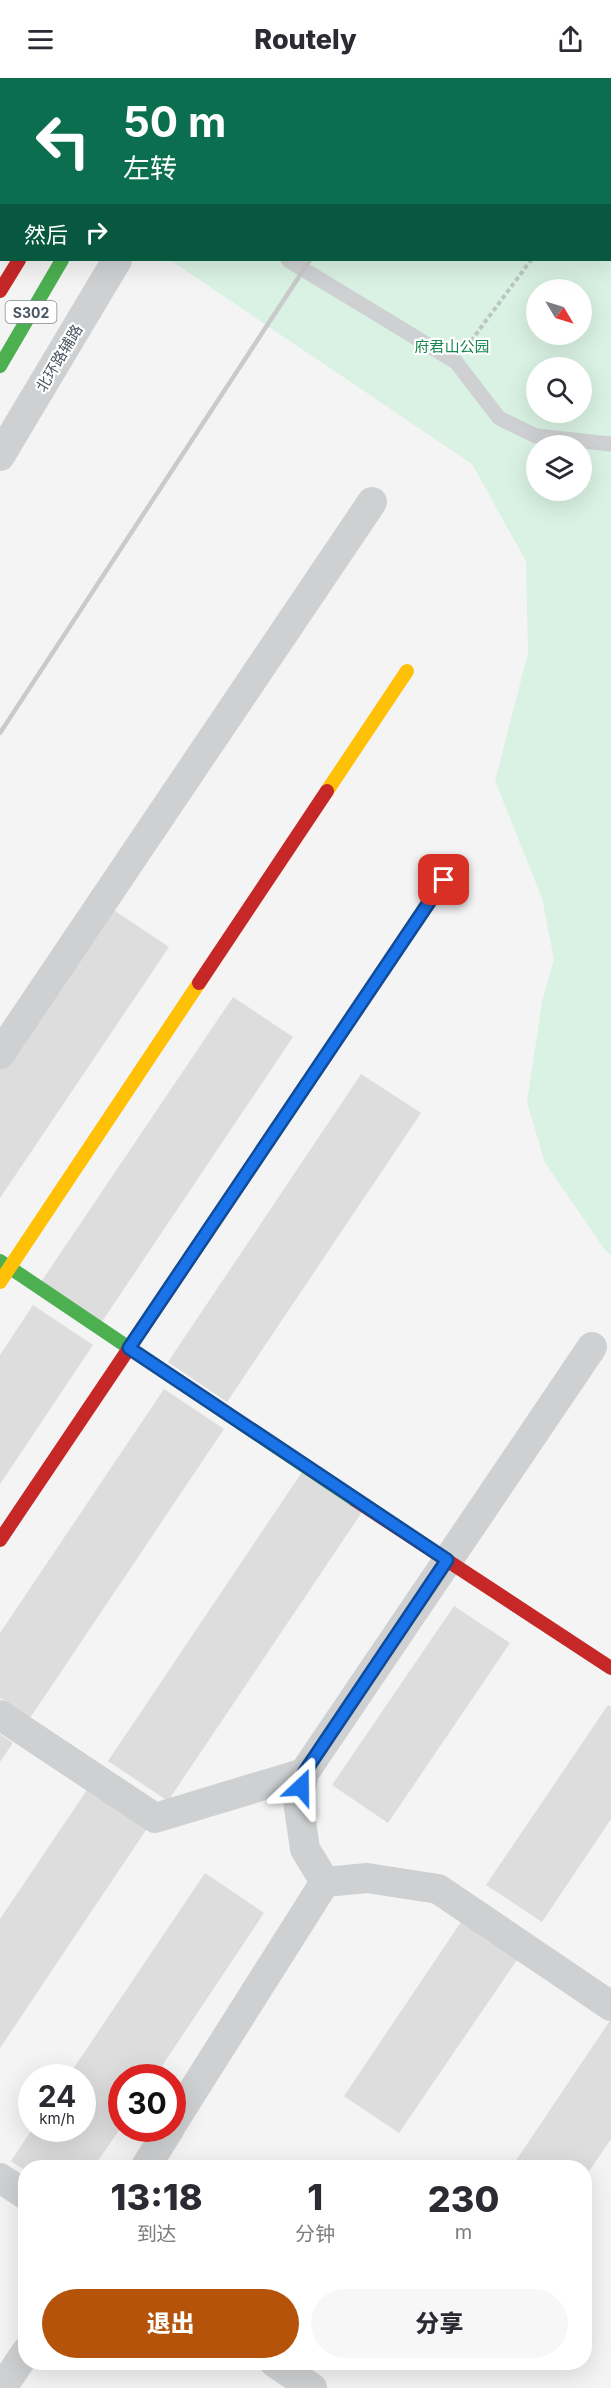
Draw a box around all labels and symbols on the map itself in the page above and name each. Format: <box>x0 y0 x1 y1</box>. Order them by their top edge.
north arrow <box>526 279 592 345</box>
road number: S302 <box>6 301 57 323</box>
street label: 北环路辅路 <box>32 321 86 395</box>
park label: 府君山公园 <box>414 337 490 356</box>
pin <box>418 854 469 905</box>
position arrow <box>269 1755 333 1819</box>
speed limit sign: 30 <box>108 2064 186 2142</box>

